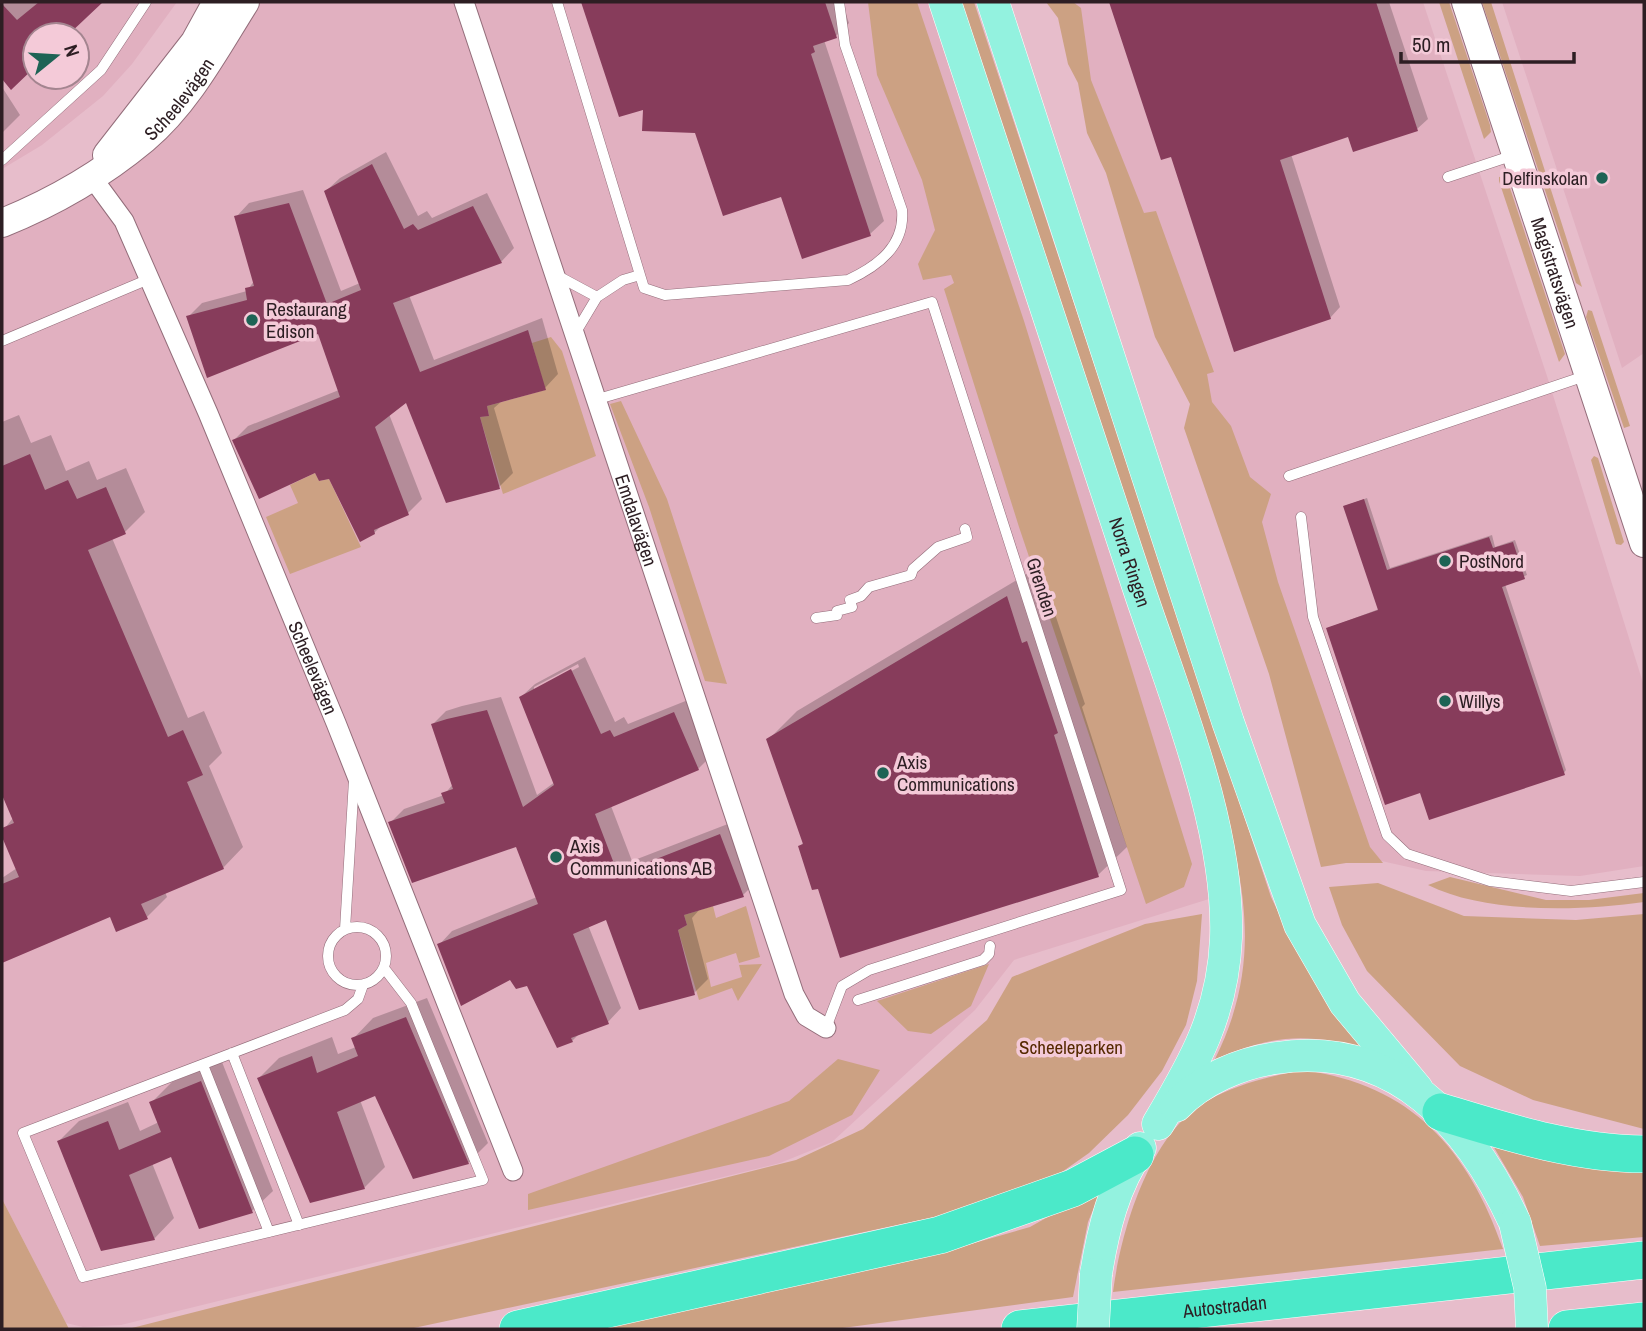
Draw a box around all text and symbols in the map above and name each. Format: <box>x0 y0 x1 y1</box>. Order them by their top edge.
north arrow <box>21 21 91 91</box>
scale bar <box>1401 21 1574 65</box>
text: 50 m <box>1412 30 1450 59</box>
text: N <box>58 41 86 60</box>
street label: Scheelevägen <box>138 53 220 146</box>
place label: Delfinskolan <box>1502 165 1588 191</box>
marker: Delfinskolan <box>1594 170 1610 186</box>
street label: Magistratsvägen <box>1525 214 1585 332</box>
place label: Restaurang Edison <box>266 296 347 344</box>
marker: Restaurang Edison <box>244 312 260 328</box>
street label: Emdalavägen <box>609 471 664 569</box>
street label: Norra Ringen <box>1103 514 1157 610</box>
place label: PostNord <box>1459 548 1524 574</box>
marker: PostNord <box>1437 553 1453 569</box>
street label: Grenden <box>1020 554 1064 620</box>
street label: Scheelevägen <box>282 617 344 718</box>
place label: Willys <box>1459 688 1501 714</box>
marker: Willys <box>1437 693 1453 709</box>
place label: Axis Communications <box>896 749 1015 797</box>
marker: Axis Communications <box>875 765 891 781</box>
place label: Axis Communications AB <box>569 833 712 881</box>
marker: Axis Communications AB <box>548 849 564 865</box>
park label: Scheeleparken <box>1019 1034 1123 1060</box>
street label: Autostradan <box>1181 1289 1268 1324</box>

